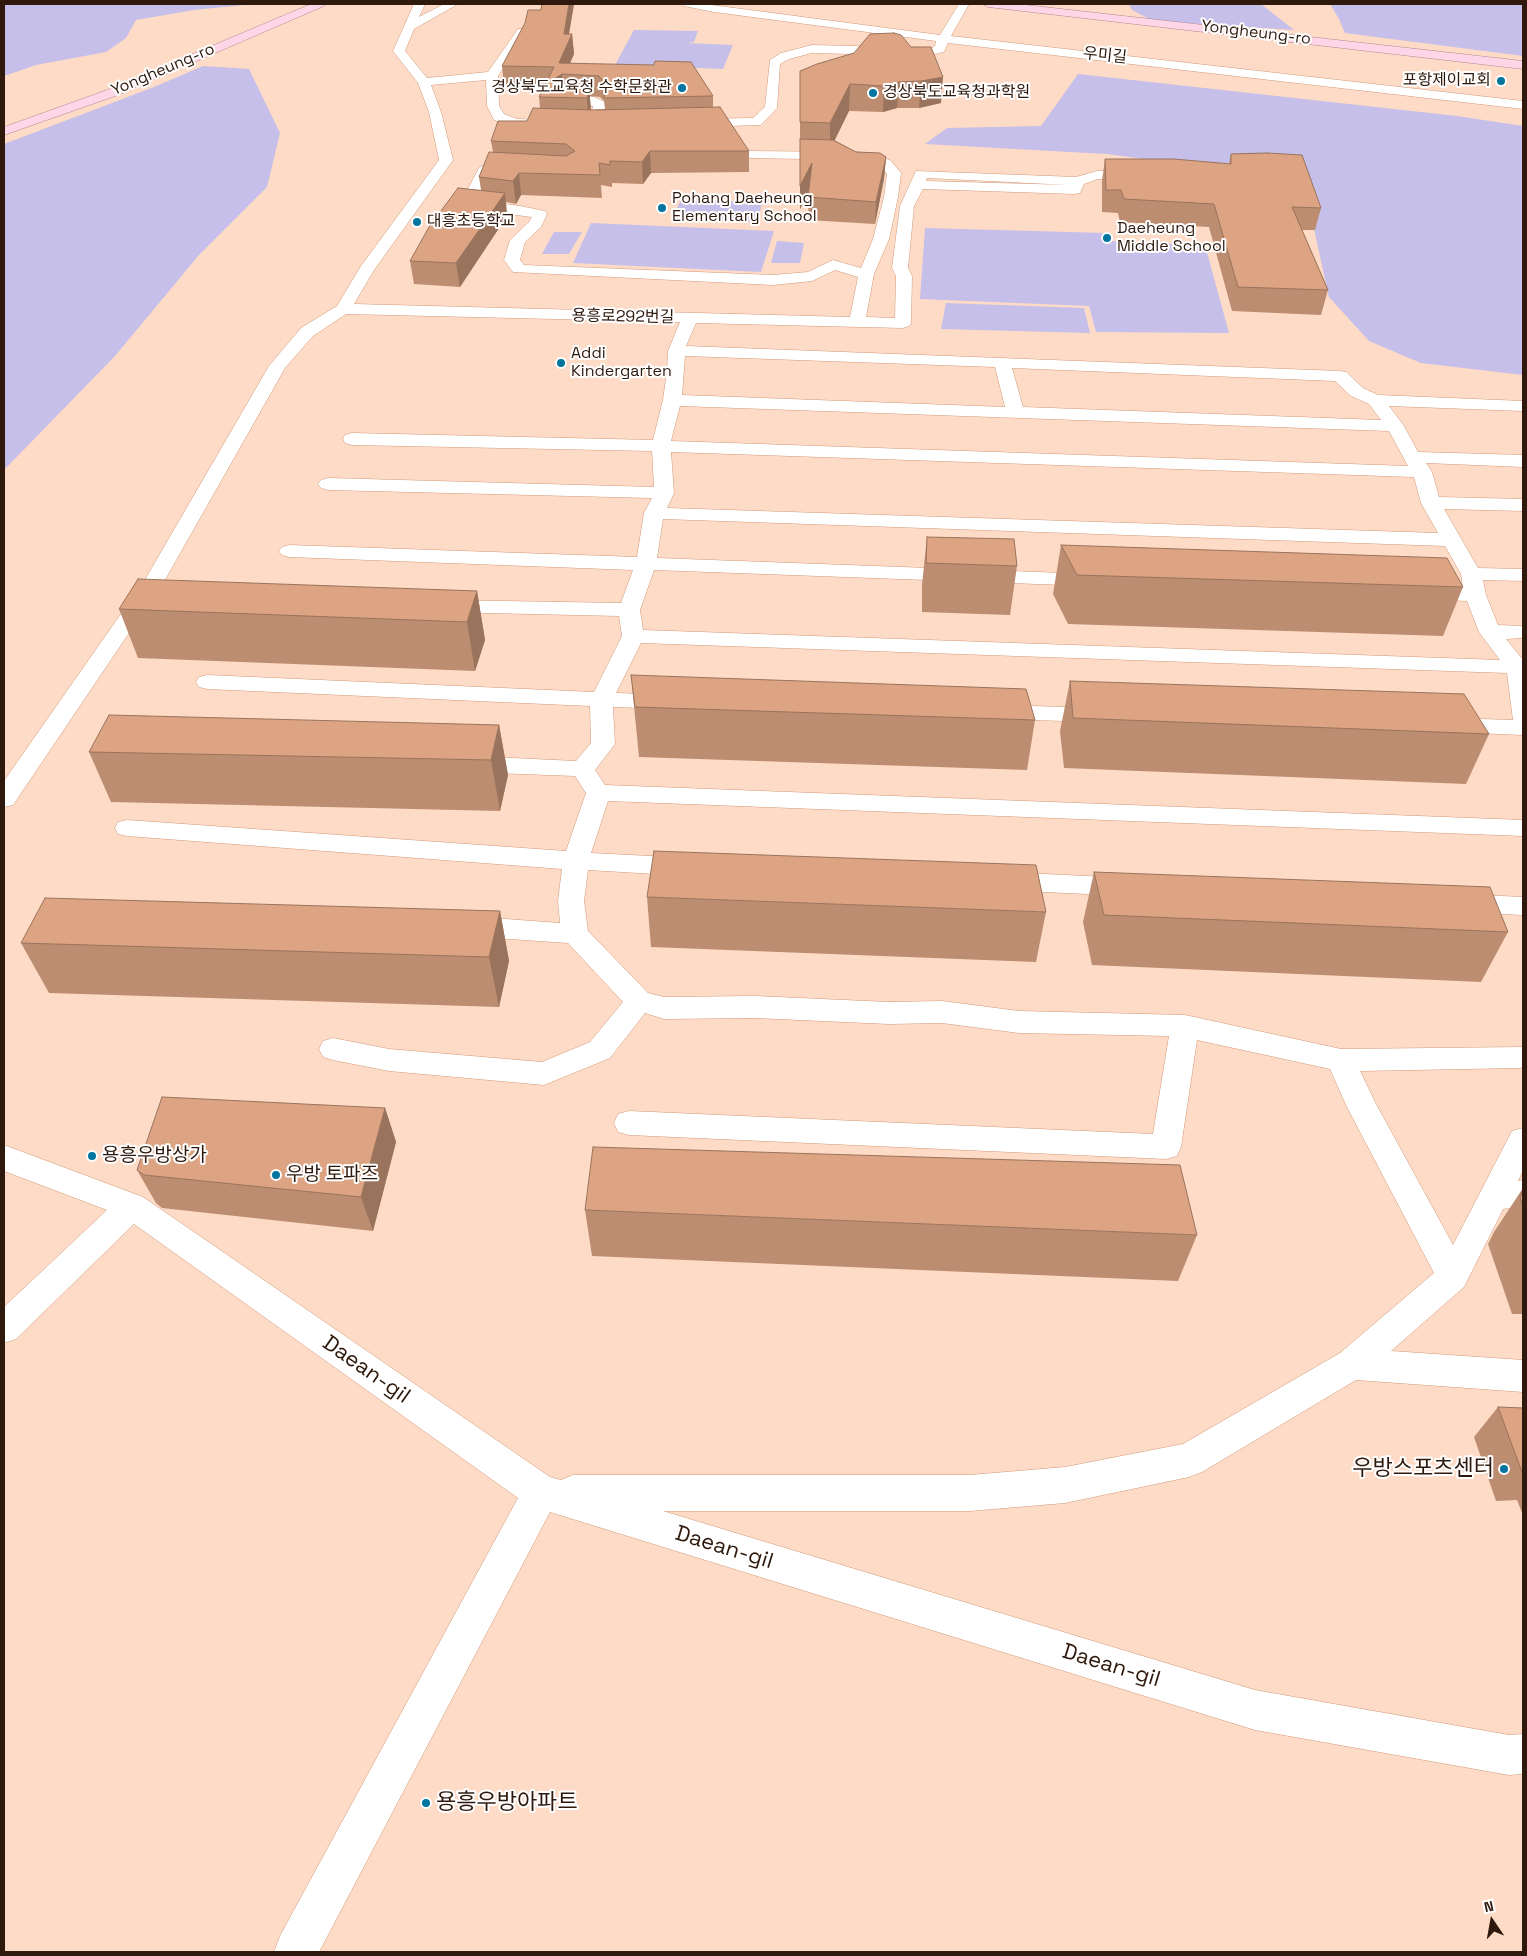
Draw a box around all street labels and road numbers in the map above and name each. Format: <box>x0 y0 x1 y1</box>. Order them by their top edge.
street label: Yongheung-ro <box>1200 17 1312 49</box>
street label: Yongheung-ro <box>108 40 218 100</box>
street label: 우미길 <box>1082 44 1128 68</box>
street label: 용흥로292번길 <box>572 307 674 327</box>
street label: Daean-gil <box>317 1330 415 1410</box>
street label: Daean-gil <box>672 1521 776 1575</box>
street label: Daean-gil <box>1059 1639 1163 1693</box>

